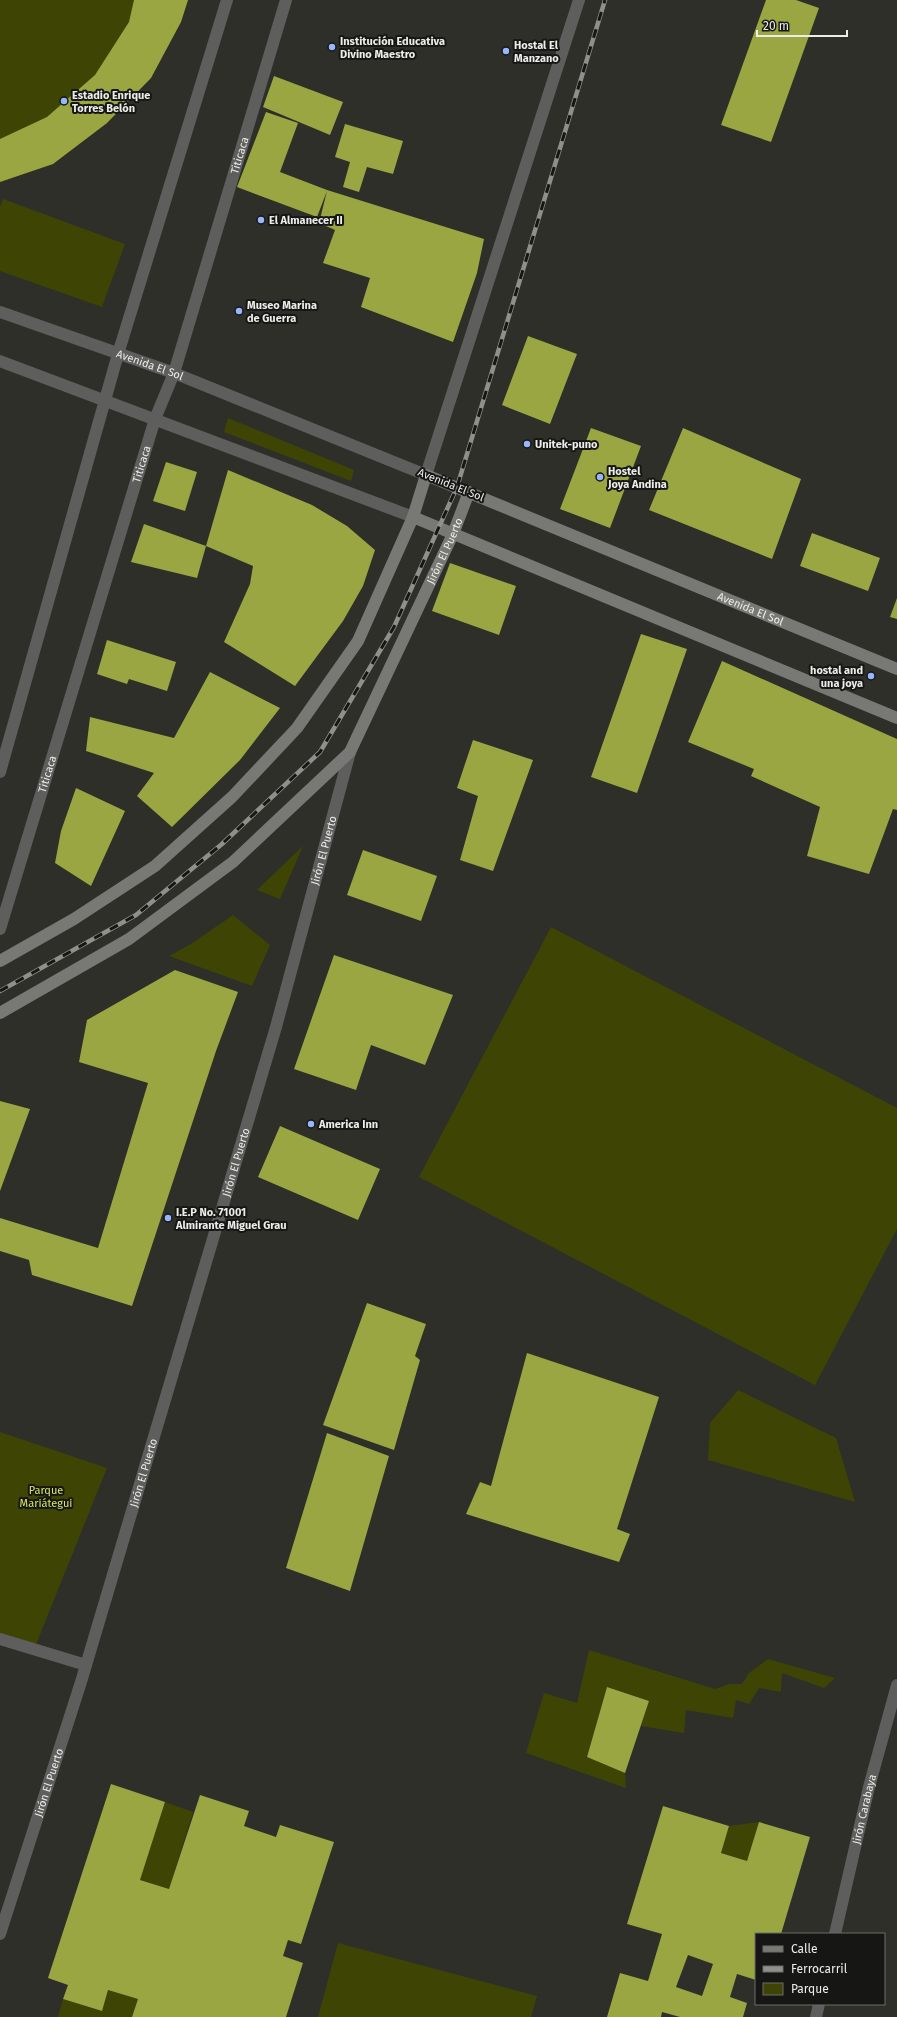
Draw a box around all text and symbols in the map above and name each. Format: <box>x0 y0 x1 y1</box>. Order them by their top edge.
scale bar <box>757 12 847 38</box>
text: 20 m <box>763 19 789 33</box>
place label: Institución Educativa Divino Maestro <box>340 35 445 61</box>
place label: Hostal El Manzano <box>514 39 559 65</box>
marker: Institución Educativa Divino Maestro <box>327 42 337 52</box>
marker: Hostal El Manzano <box>501 46 511 56</box>
place label: Estadio Enrique Torres Belón <box>72 89 150 115</box>
marker: Estadio Enrique Torres Belón <box>59 96 69 106</box>
street label: Titicaca <box>228 135 251 176</box>
place label: El Almanecer II <box>269 214 343 227</box>
marker: El Almanecer II <box>256 215 266 225</box>
place label: Museo Marina de Guerra <box>247 299 317 325</box>
marker: Museo Marina de Guerra <box>234 306 244 316</box>
street label: Avenida El Sol <box>115 347 186 383</box>
place label: Unitek-puno <box>535 438 598 451</box>
marker: Unitek-puno <box>522 439 532 449</box>
street label: Titicaca <box>130 444 153 484</box>
place label: Hostel Joya Andina <box>607 465 667 491</box>
street label: Avenida El Sol <box>416 466 486 504</box>
marker: Hostel Joya Andina <box>595 472 605 482</box>
street label: Jirón El Puerto <box>424 516 465 586</box>
street label: Avenida El Sol <box>716 589 786 628</box>
place label: hostal and una joya <box>810 664 863 690</box>
marker: hostal and una joya <box>866 671 876 681</box>
street label: Titicaca <box>35 754 59 794</box>
street label: Jirón El Puerto <box>308 814 339 886</box>
place label: America Inn <box>318 1118 378 1131</box>
marker: America Inn <box>306 1119 316 1129</box>
street label: Jirón El Puerto <box>219 1126 252 1198</box>
place label: I.E.P No. 71001 Almirante Miguel Grau <box>175 1206 287 1232</box>
marker: I.E.P No. 71001 Almirante Miguel Grau <box>163 1213 173 1223</box>
street label: Jirón El Puerto <box>127 1437 160 1509</box>
park label: Parque Mariátegui <box>20 1484 72 1510</box>
street label: Jirón El Puerto <box>32 1747 66 1819</box>
street label: Jirón Carabaya <box>849 1773 879 1846</box>
legend <box>755 1933 885 2005</box>
text: Calle <box>791 1942 818 1956</box>
text: Ferrocarril <box>791 1962 848 1976</box>
text: Parque <box>791 1982 829 1996</box>

